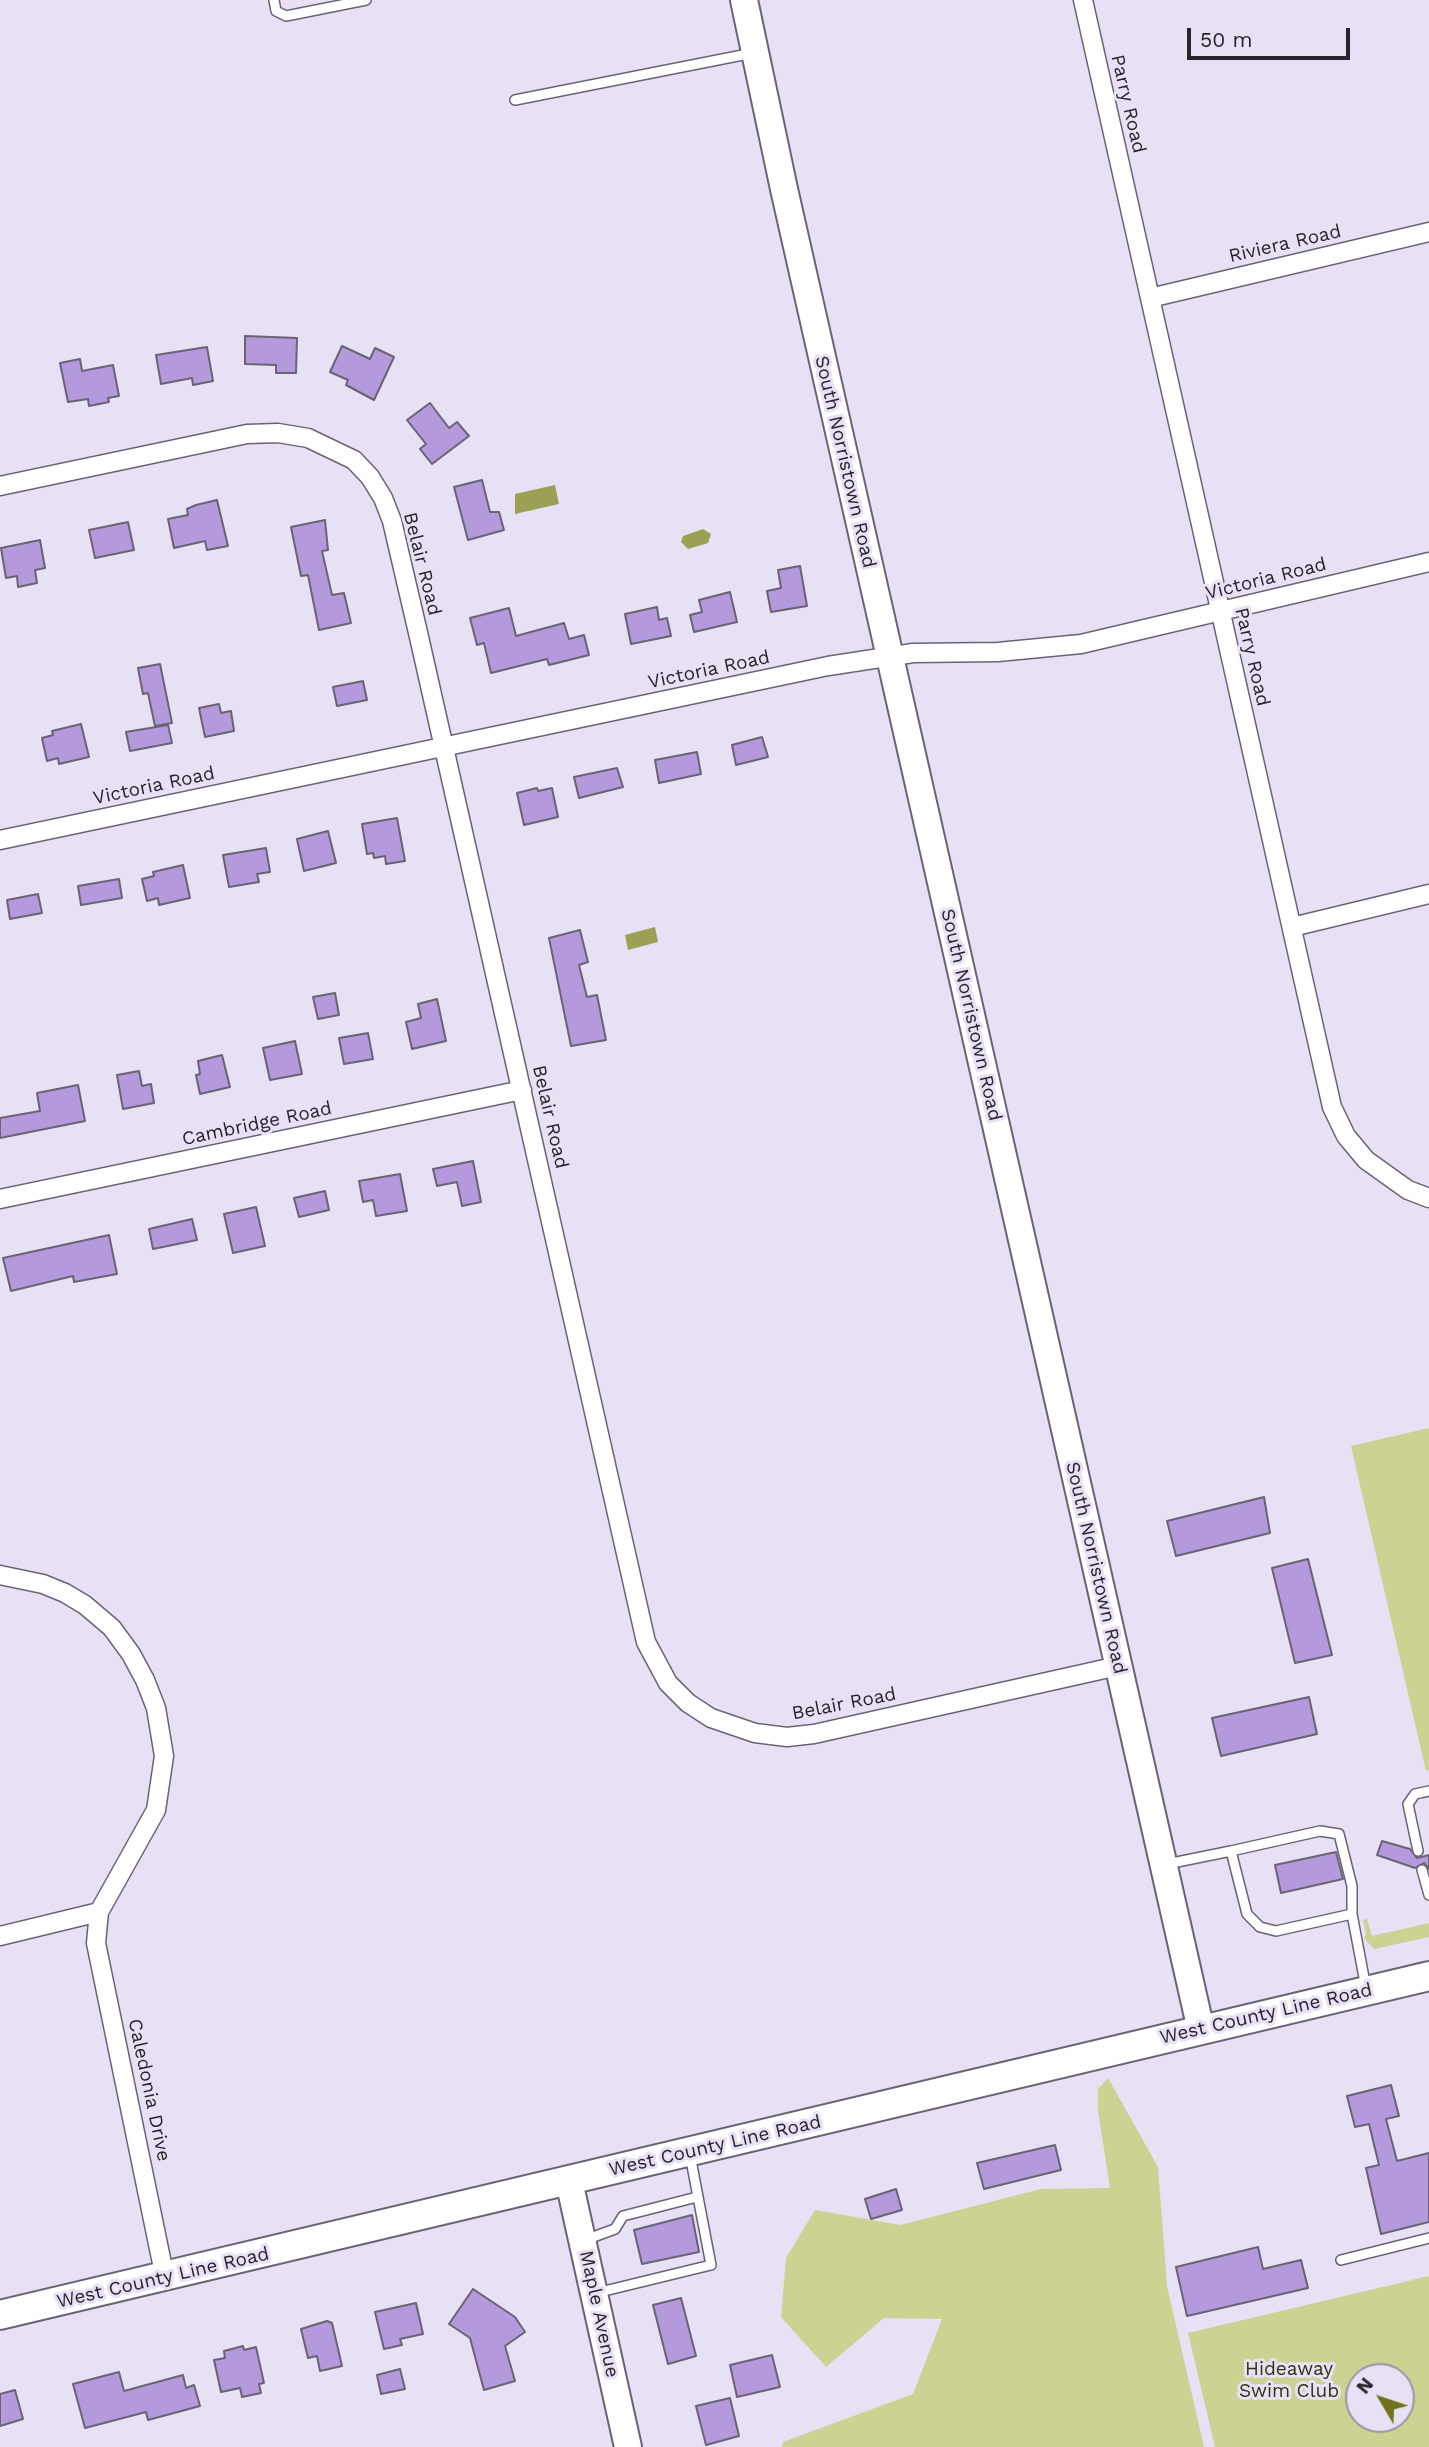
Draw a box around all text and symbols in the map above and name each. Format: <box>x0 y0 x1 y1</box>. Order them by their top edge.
scale bar <box>1191 14 1354 58</box>
text: 50 m <box>1200 27 1252 52</box>
street label: Parry Road <box>1106 52 1150 156</box>
street label: Riviera Road <box>1227 220 1343 268</box>
street label: South Norristown Road <box>810 354 880 570</box>
street label: Belair Road <box>398 510 446 618</box>
street label: Victoria Road <box>1203 553 1329 605</box>
street label: Parry Road <box>1230 605 1274 709</box>
street label: Victoria Road <box>646 646 772 694</box>
street label: Victoria Road <box>91 762 217 810</box>
street label: South Norristown Road <box>936 907 1006 1123</box>
street label: Belair Road <box>527 1063 573 1171</box>
street label: Cambridge Road <box>180 1097 334 1151</box>
street label: South Norristown Road <box>1061 1460 1131 1676</box>
street label: Belair Road <box>790 1683 898 1725</box>
street label: West County Line Road <box>1158 1978 1374 2050</box>
street label: Caledonia Drive <box>123 2017 175 2163</box>
street label: West County Line Road <box>607 2110 823 2182</box>
street label: West County Line Road <box>55 2242 271 2314</box>
street label: Maple Avenue <box>574 2248 624 2380</box>
park label: Hideaway Swim Club <box>1239 2358 1339 2402</box>
north arrow <box>1345 2363 1415 2433</box>
text: N <box>1351 2373 1378 2398</box>

